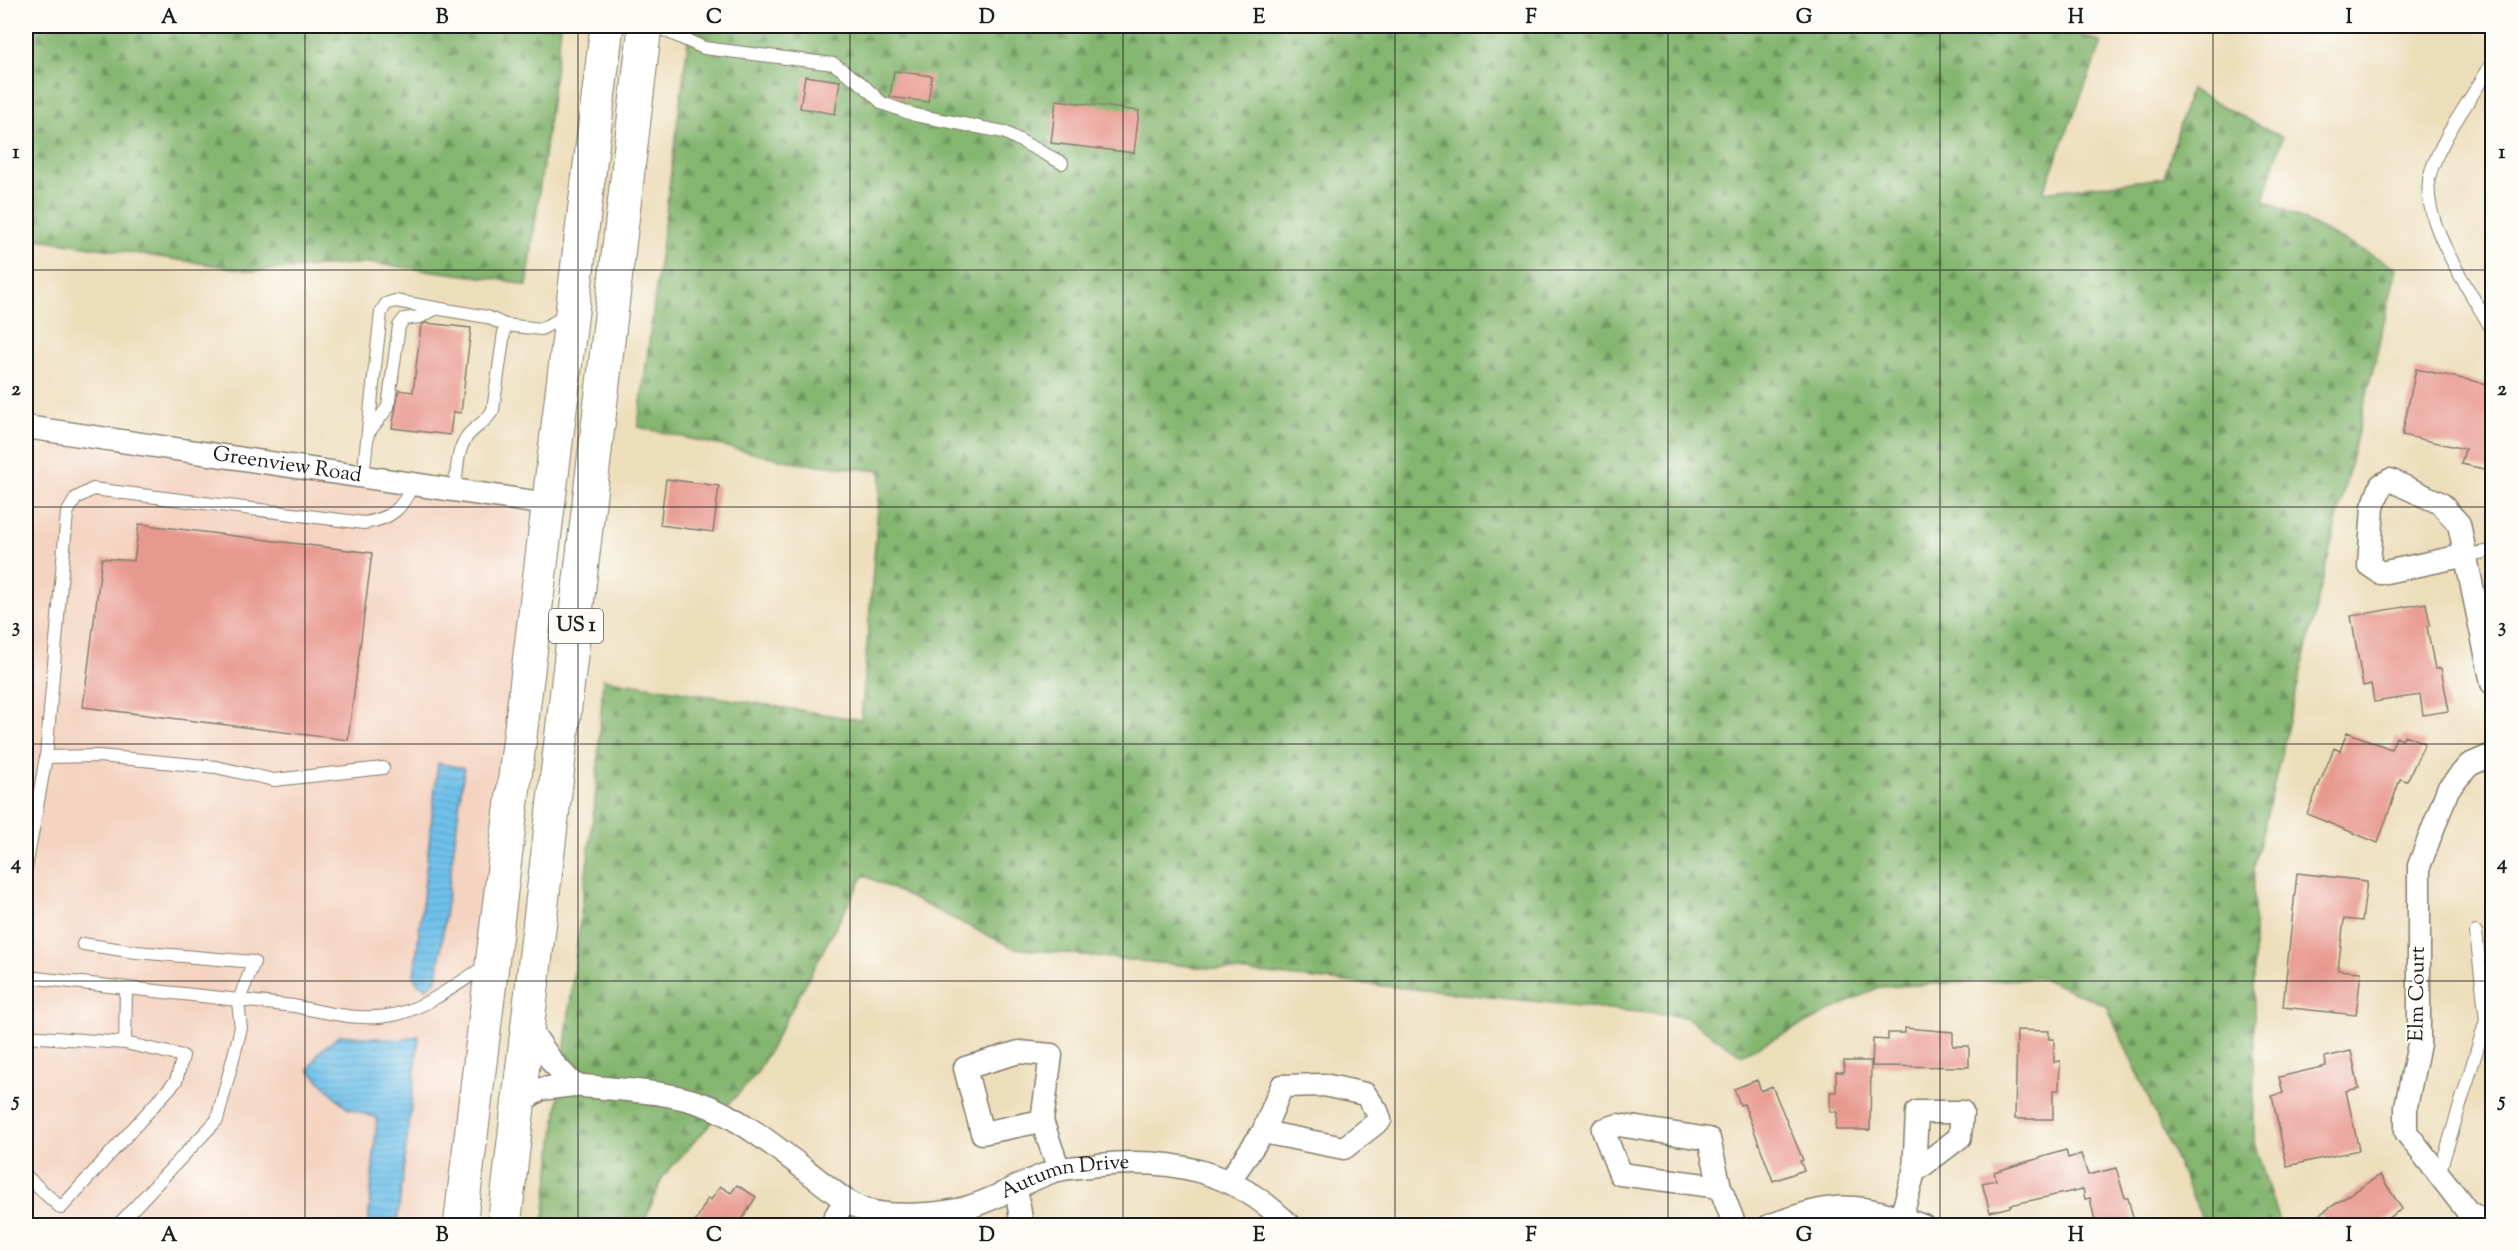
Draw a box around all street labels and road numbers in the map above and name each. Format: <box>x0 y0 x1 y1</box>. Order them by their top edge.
street label: Greenview Road <box>211 440 364 491</box>
road number: US 1 <box>549 609 603 643</box>
street label: Elm Court <box>2402 946 2434 1042</box>
street label: Autumn Drive <box>996 1148 1130 1208</box>

